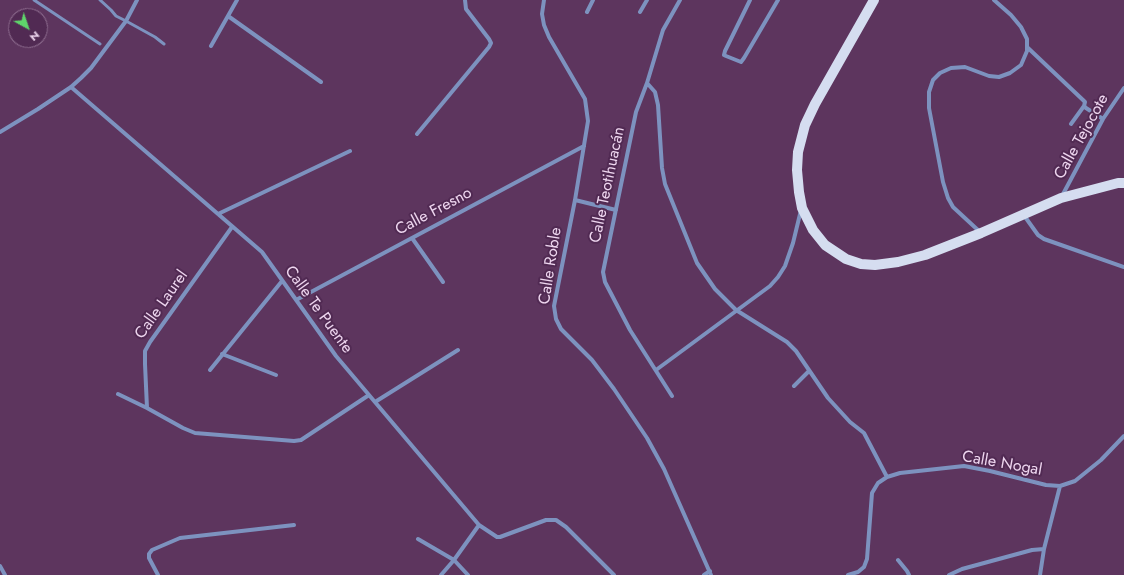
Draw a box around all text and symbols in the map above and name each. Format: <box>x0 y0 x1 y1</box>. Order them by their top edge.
north arrow <box>8 8 48 48</box>
text: N <box>27 27 44 45</box>
street label: Calle Tejocote <box>1051 91 1113 183</box>
street label: Calle Teotihuacán <box>586 125 630 245</box>
street label: Calle Fresno <box>392 184 476 240</box>
street label: Calle Roble <box>535 226 567 306</box>
street label: Calle Te Puente <box>280 262 356 358</box>
street label: Calle Laurel <box>131 267 193 343</box>
street label: Calle Nogal <box>961 448 1043 480</box>

